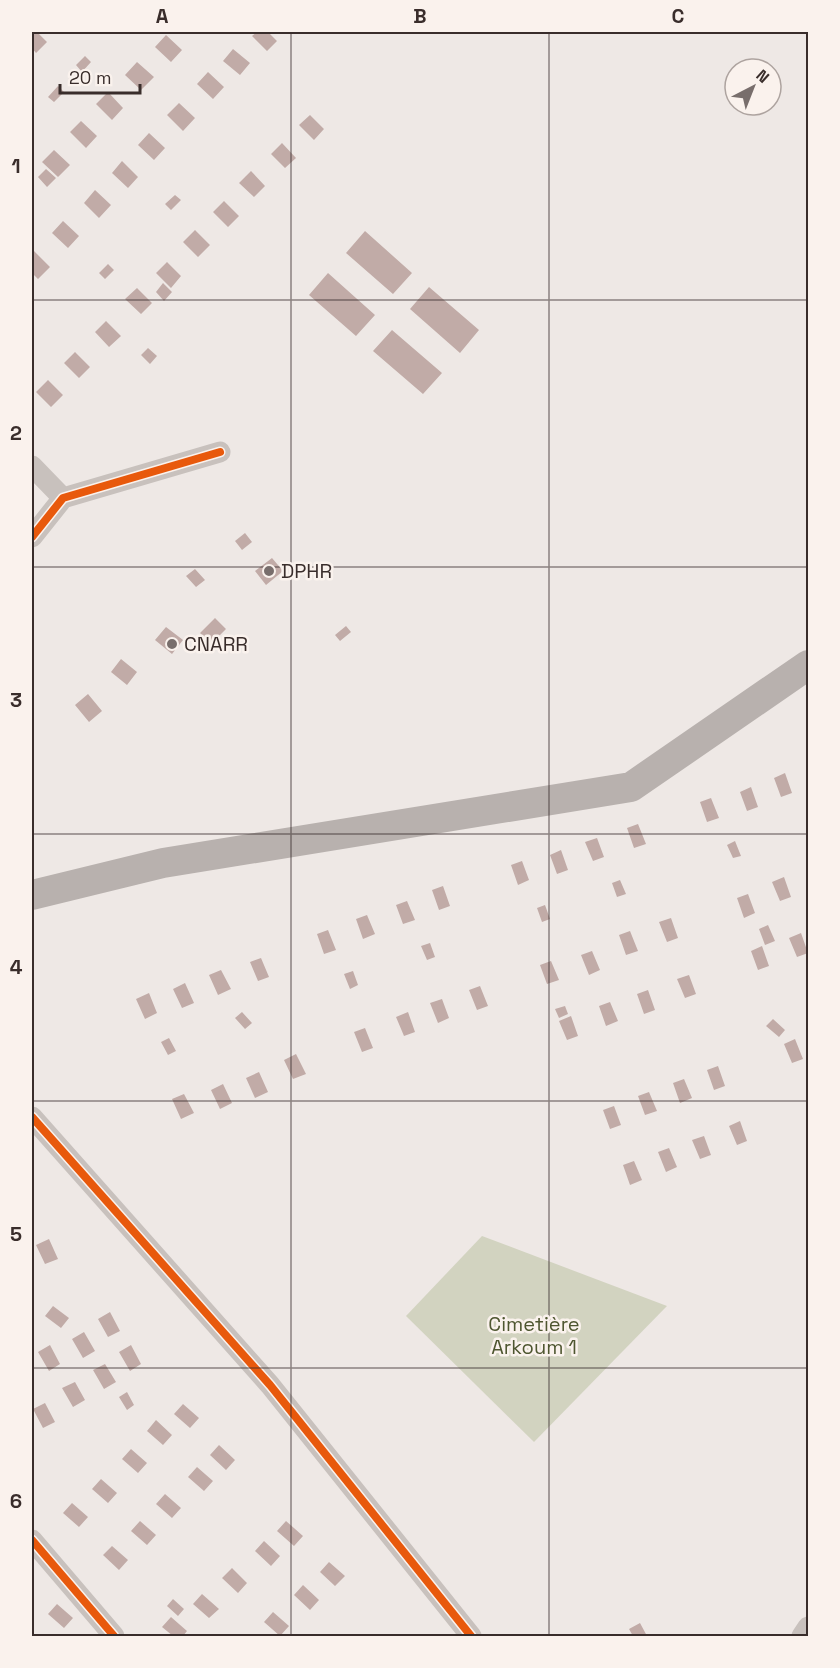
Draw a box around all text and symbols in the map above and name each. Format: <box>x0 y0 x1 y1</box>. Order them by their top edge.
text: A <box>156 3 169 29</box>
text: B <box>413 3 427 29</box>
text: C <box>672 3 685 29</box>
scale bar <box>60 57 140 95</box>
north arrow <box>723 57 783 117</box>
text: N <box>752 65 774 88</box>
text: 20 m <box>69 66 112 89</box>
text: 1 <box>11 153 21 179</box>
text: 2 <box>10 420 22 446</box>
place label: DPHR <box>281 558 332 584</box>
marker: DPHR <box>262 564 276 578</box>
place label: CNARR <box>184 631 248 657</box>
marker: CNARR <box>165 637 179 651</box>
text: 3 <box>10 687 22 713</box>
text: 4 <box>10 954 23 980</box>
text: 5 <box>10 1221 22 1247</box>
park label: Cimetière Arkoum 1 <box>488 1311 580 1360</box>
text: 6 <box>10 1488 22 1514</box>

